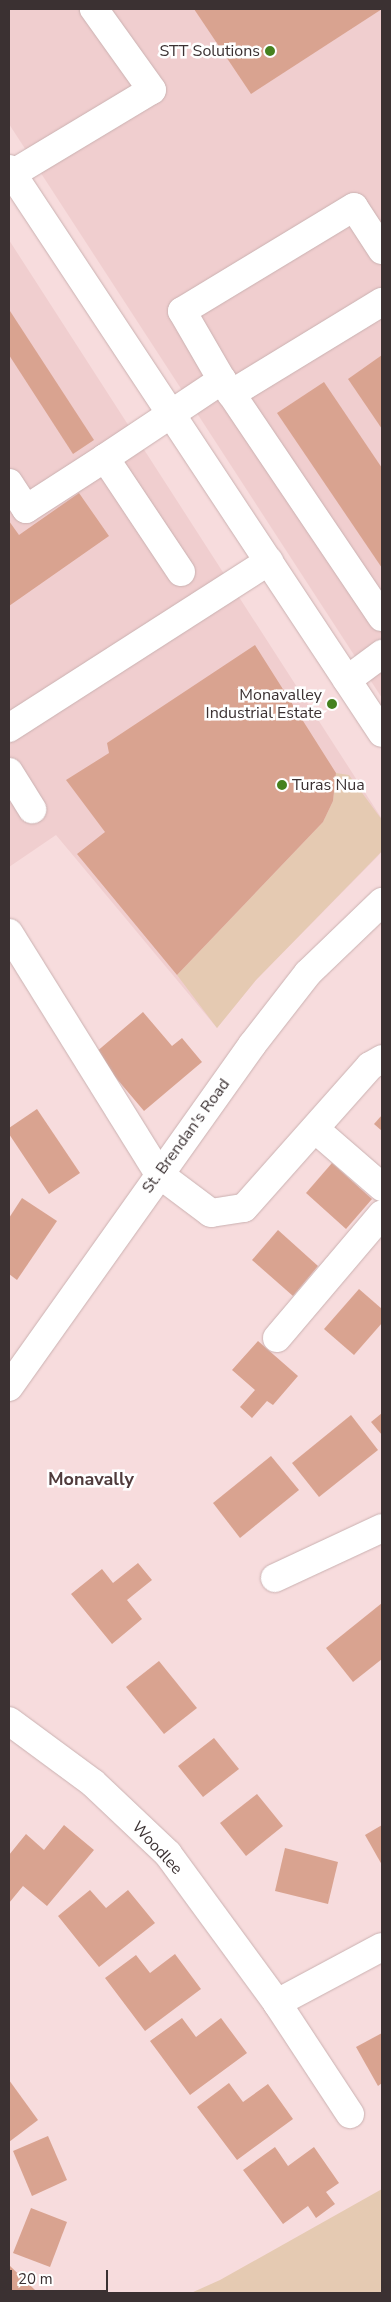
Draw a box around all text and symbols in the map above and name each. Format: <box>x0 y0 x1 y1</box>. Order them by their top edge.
place label: STT Solutions <box>159 41 260 61</box>
marker: STT Solutions <box>264 45 276 57</box>
place label: Monavalley Industrial Estate <box>206 685 322 723</box>
marker: Monavalley Industrial Estate <box>326 698 338 710</box>
place label: Turas Nua <box>292 775 365 795</box>
marker: Turas Nua <box>276 779 288 791</box>
street label: St. Brendan's Road <box>138 1075 234 1197</box>
district label: Monavally <box>48 1468 134 1490</box>
street label: Woodlee <box>128 1818 186 1878</box>
scale bar <box>12 2260 110 2292</box>
text: 20 m <box>18 2269 53 2289</box>

